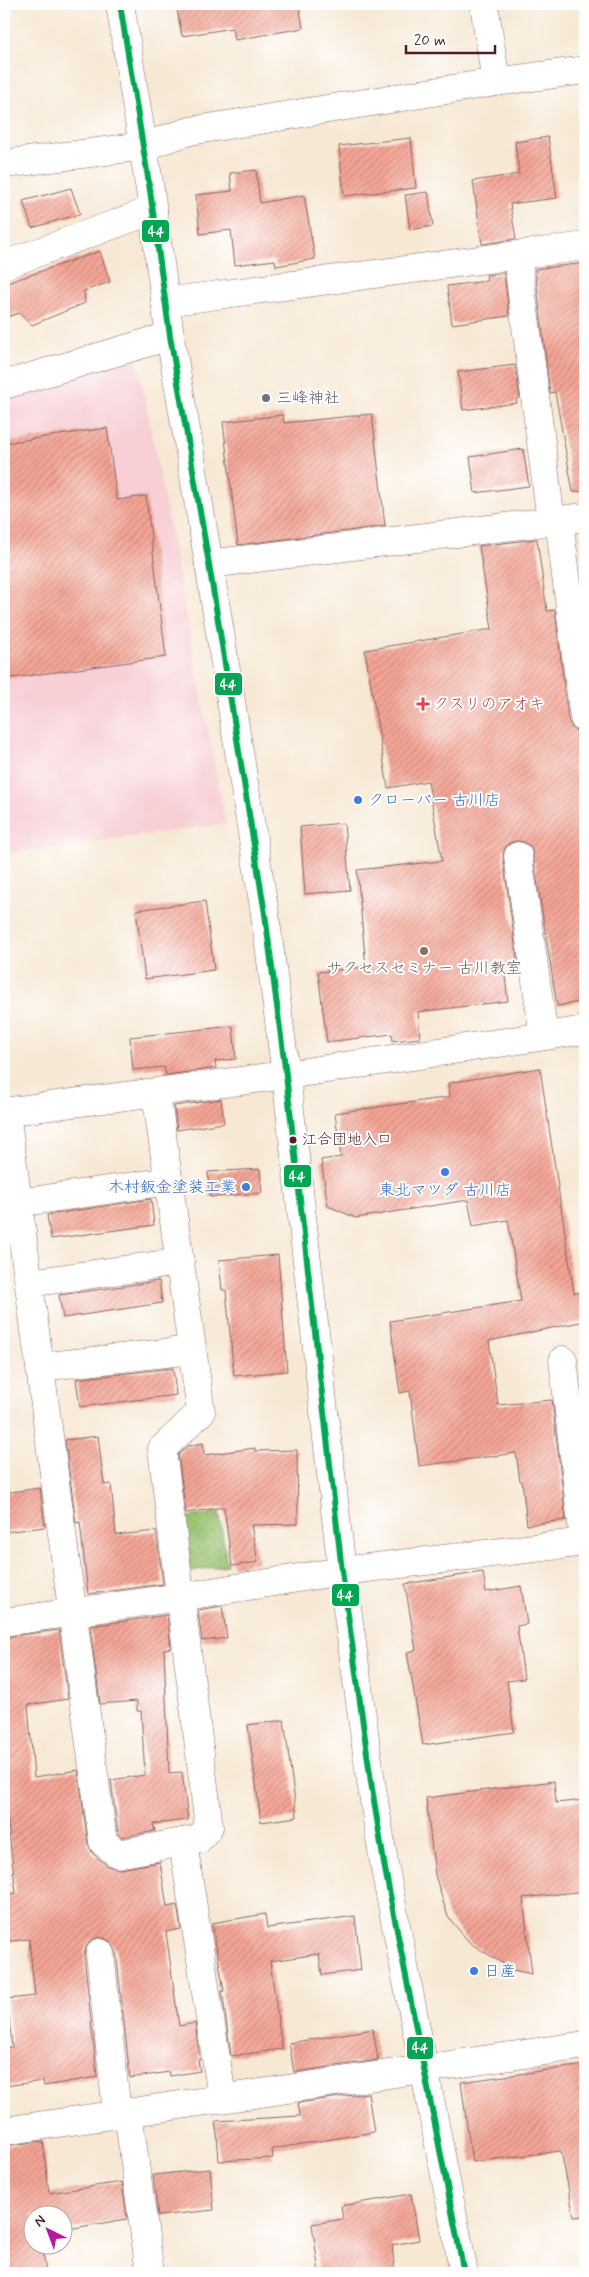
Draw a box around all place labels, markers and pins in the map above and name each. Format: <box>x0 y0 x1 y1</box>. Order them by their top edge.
place label: 三峰神社 <box>276 388 340 409</box>
marker: 三峰神社 <box>260 392 272 404</box>
place label: クスリのアオキ <box>433 694 545 715</box>
marker: クスリのアオキ <box>417 698 429 710</box>
place label: クローバー 古川店 <box>368 790 500 811</box>
marker: クローバー 古川店 <box>352 794 364 806</box>
marker: サクセスセミナー 古川教室 <box>418 945 430 957</box>
place label: サクセスセミナー 古川教室 <box>326 958 522 979</box>
place label: 江合団地入口 <box>302 1130 392 1150</box>
marker: 江合団地入口 <box>288 1135 298 1145</box>
marker: 東北マツダ 古川店 <box>439 1166 451 1178</box>
place label: 木村鈑金塗装工業 <box>108 1177 236 1198</box>
place label: 東北マツダ 古川店 <box>379 1180 511 1201</box>
marker: 木村鈑金塗装工業 <box>240 1181 252 1193</box>
place label: 日産 <box>484 1961 516 1982</box>
marker: 日産 <box>468 1965 480 1977</box>

